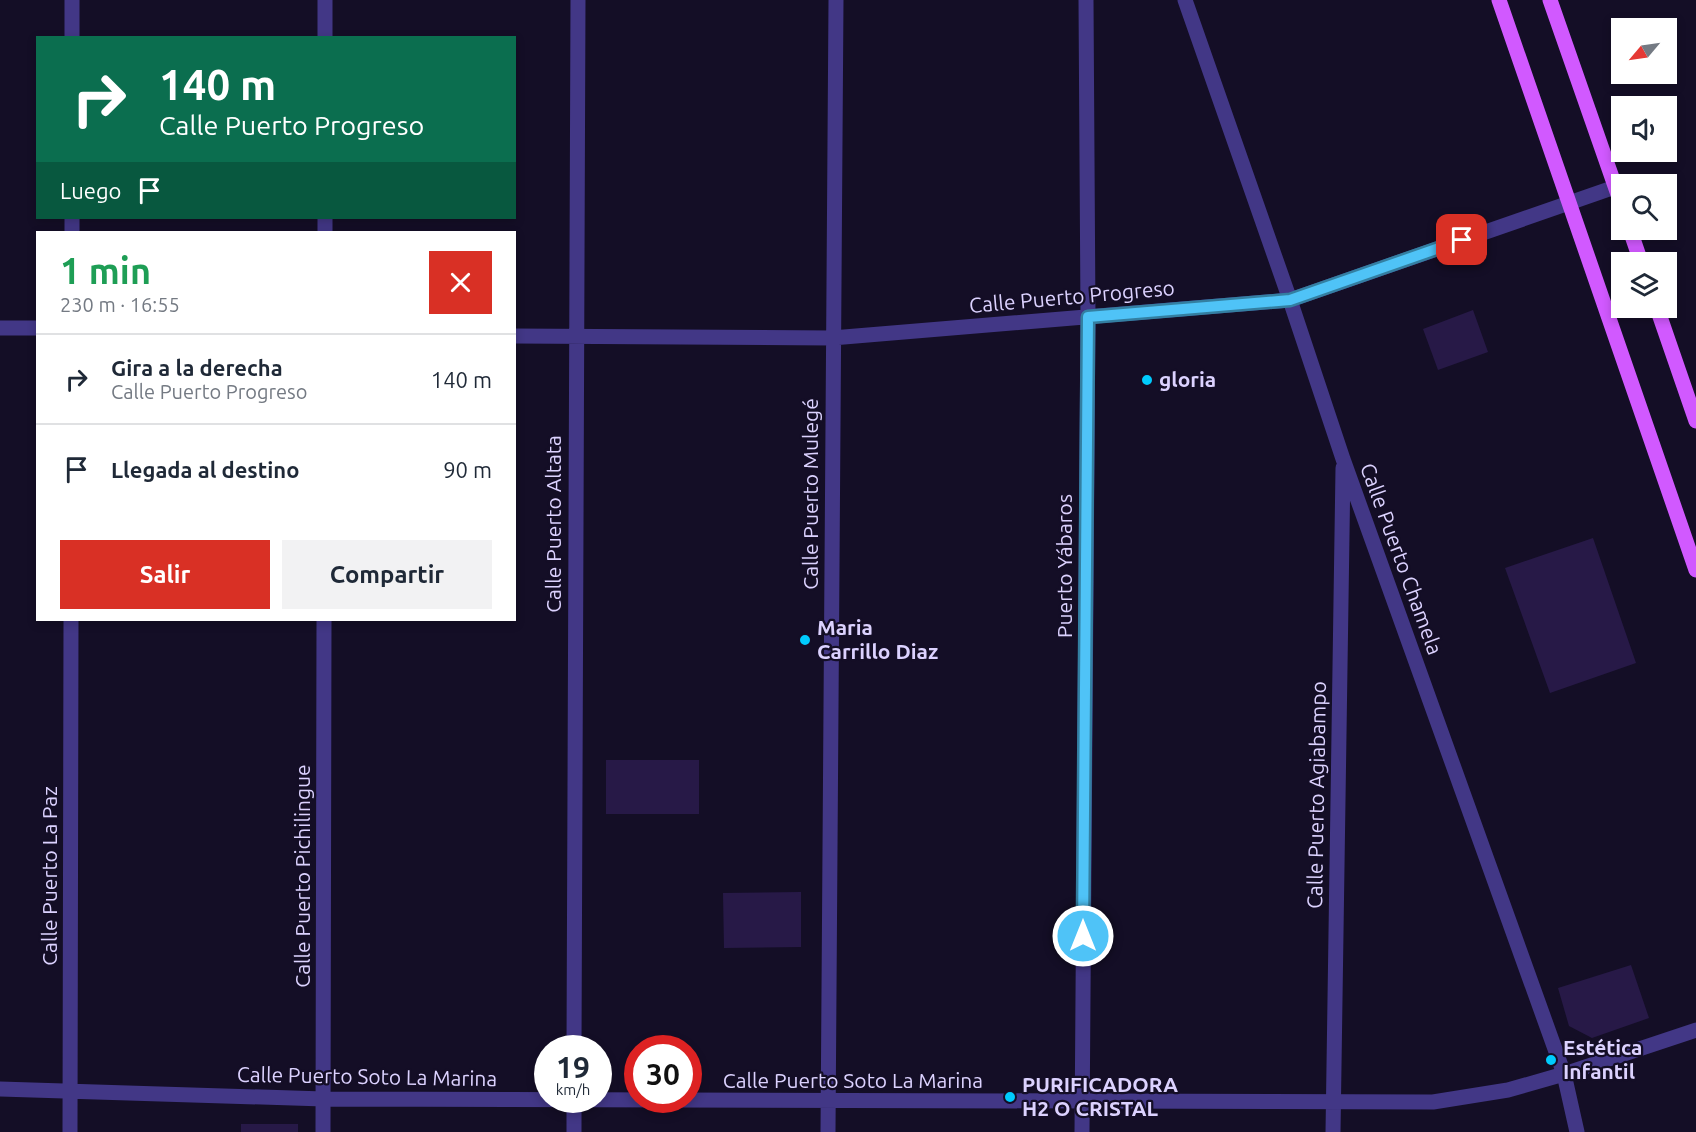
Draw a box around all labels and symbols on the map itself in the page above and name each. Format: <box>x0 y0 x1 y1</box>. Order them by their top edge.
north arrow <box>1611 18 1677 84</box>
pin <box>1436 214 1487 265</box>
street label: Calle Puerto Progreso <box>968 275 1176 317</box>
place label: gloria <box>1159 367 1216 391</box>
marker: gloria <box>1140 373 1154 387</box>
street label: Calle Puerto Mulegé <box>798 398 822 590</box>
street label: Calle Puerto Altata <box>541 435 565 613</box>
street label: Calle Puerto Chamela <box>1356 460 1448 658</box>
street label: Puerto Yábaros <box>1052 494 1076 638</box>
place label: Maria Carrillo Diaz <box>817 615 938 663</box>
marker: Maria Carrillo Diaz <box>798 633 812 647</box>
street label: Calle Puerto Agiabampo <box>1302 681 1330 909</box>
street label: Calle Puerto Pichilingue <box>290 764 314 988</box>
street label: Calle Puerto La Paz <box>37 786 61 966</box>
position arrow <box>1051 904 1115 968</box>
speed limit sign: 30 <box>624 1035 702 1113</box>
place label: Estética Infantil <box>1563 1035 1642 1083</box>
marker: Estética Infantil <box>1544 1053 1558 1067</box>
street label: Calle Puerto Soto La Marina <box>237 1062 497 1090</box>
street label: Calle Puerto Soto La Marina <box>723 1068 983 1092</box>
place label: PURIFICADORA H2 O CRISTAL <box>1022 1072 1178 1120</box>
marker: PURIFICADORA H2 O CRISTAL <box>1003 1090 1017 1104</box>

